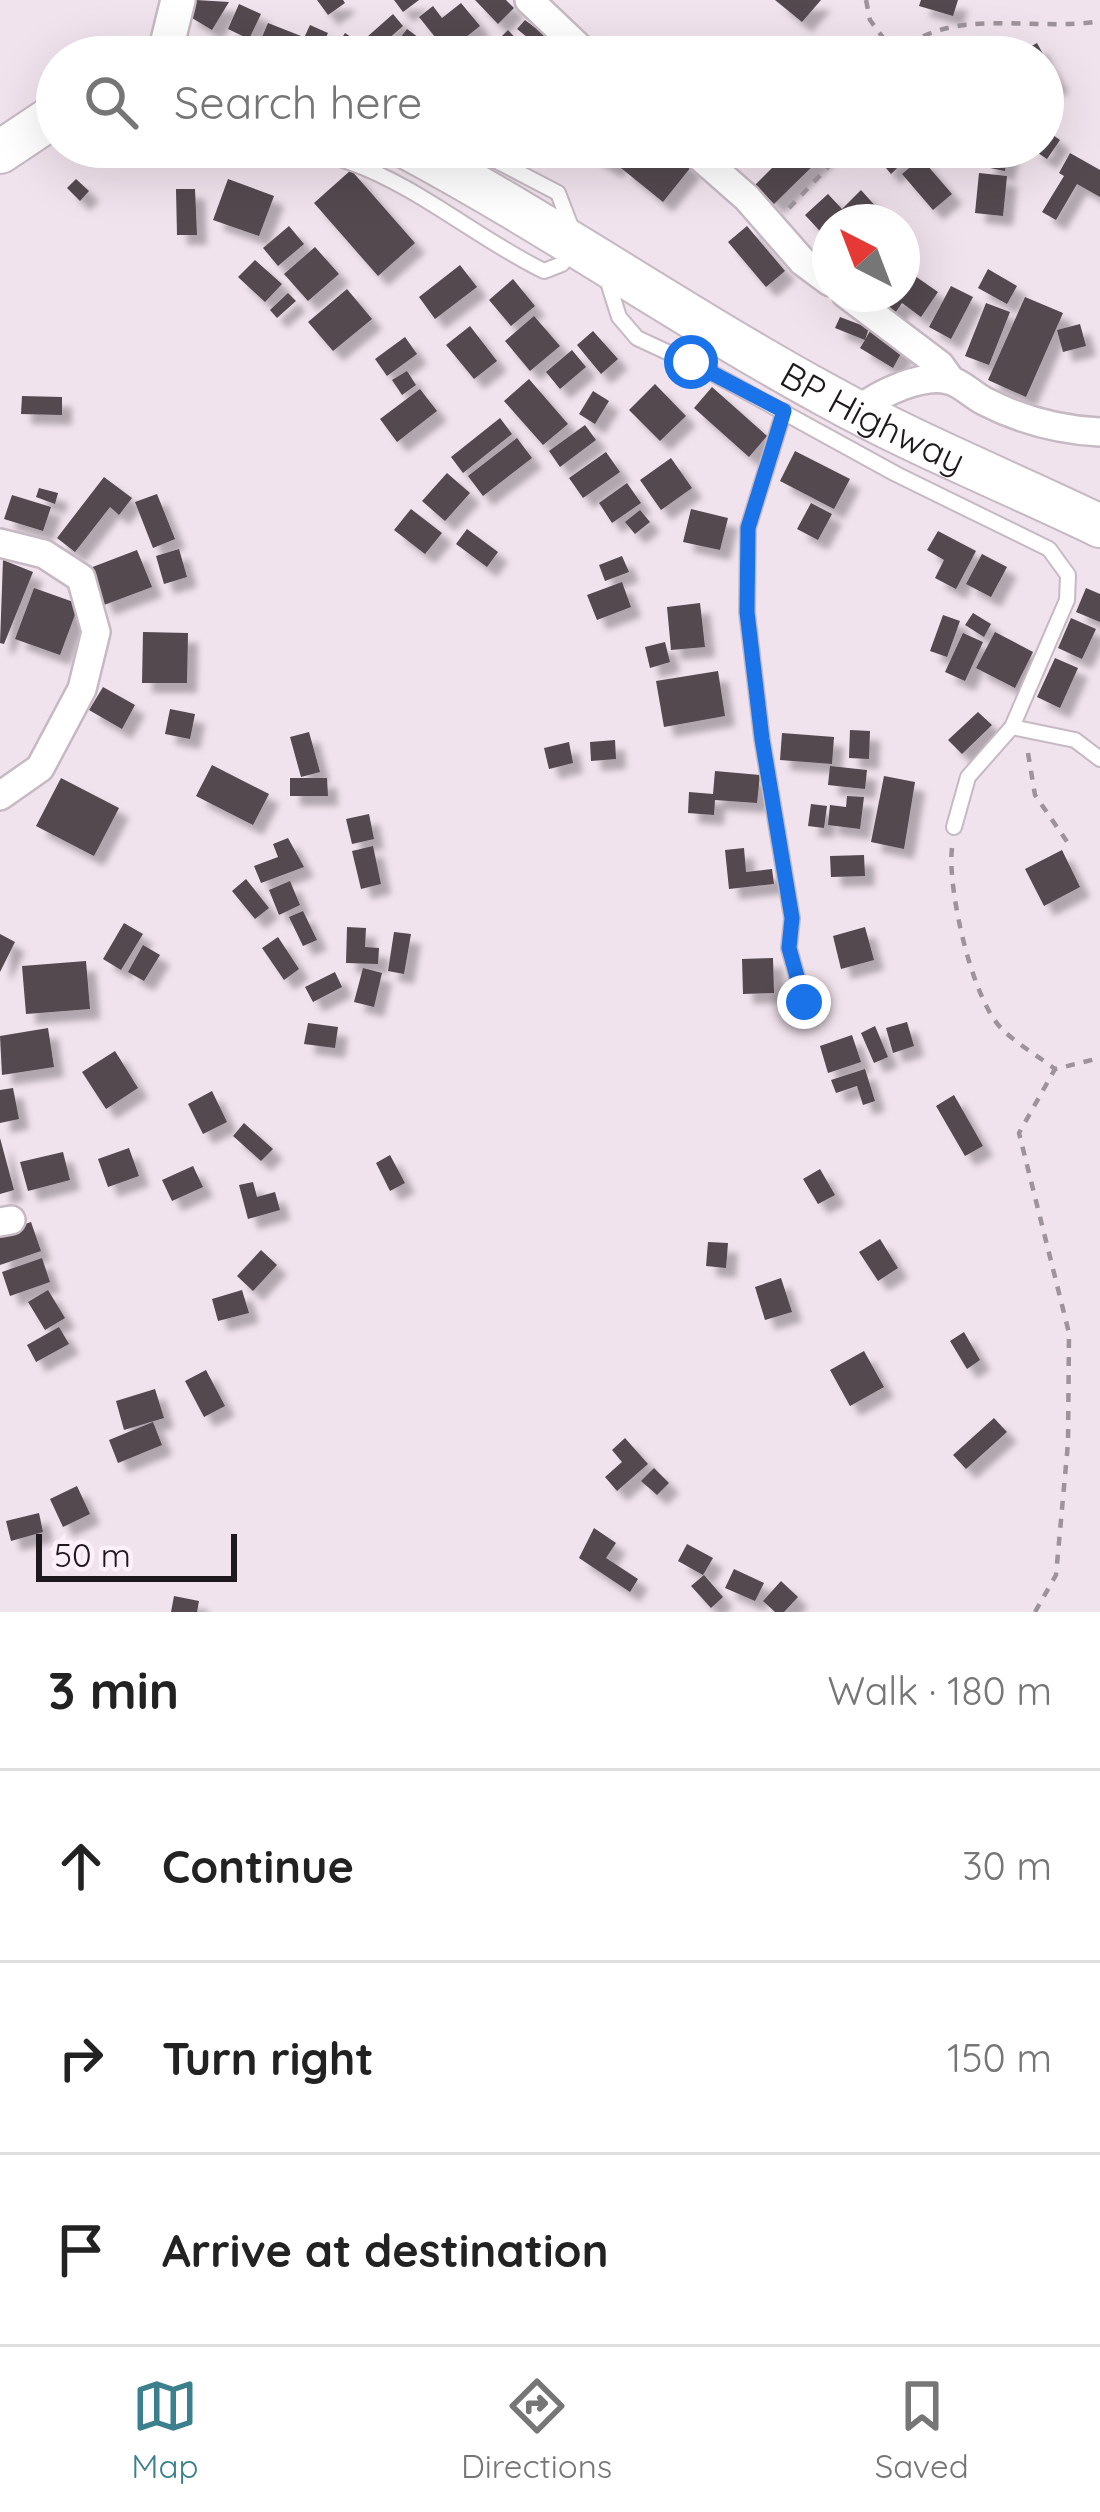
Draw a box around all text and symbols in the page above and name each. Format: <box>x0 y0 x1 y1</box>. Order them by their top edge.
search box <box>36 36 1064 168</box>
icon: search <box>78 69 144 135</box>
text: Search here <box>174 74 422 130</box>
north arrow <box>812 204 920 312</box>
route start <box>664 335 718 389</box>
street label: BP Highway <box>773 351 972 483</box>
route end <box>777 975 831 1029</box>
scale bar <box>36 1528 237 1581</box>
text: 50 m <box>54 1534 131 1575</box>
text: 3 min <box>48 1658 179 1722</box>
text: Walk · 180 m <box>827 1666 1052 1715</box>
icon: ahead <box>48 1833 114 1899</box>
text: Continue <box>162 1838 354 1894</box>
text: 30 m <box>962 1841 1052 1890</box>
icon: right <box>48 2025 114 2091</box>
text: Turn right <box>162 2030 374 2086</box>
text: 150 m <box>947 2033 1052 2082</box>
icon: arrive <box>48 2217 114 2283</box>
text: Arrive at destination <box>162 2222 608 2278</box>
tab: Map <box>131 2373 199 2486</box>
tab: Directions <box>461 2373 612 2486</box>
tab: Saved <box>875 2373 969 2486</box>

